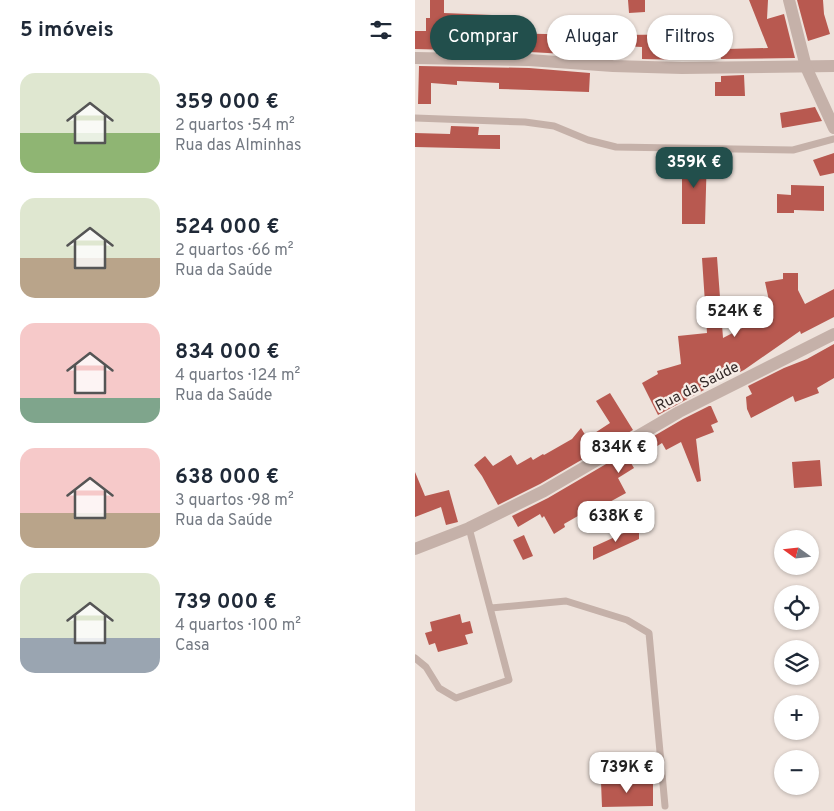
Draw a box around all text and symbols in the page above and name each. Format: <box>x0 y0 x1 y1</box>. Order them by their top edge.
chip: Comprar <box>430 15 537 60</box>
chip: Alugar <box>547 15 637 60</box>
chip: Filtros <box>647 15 733 60</box>
icon: filters <box>367 16 395 44</box>
text: 5 imóveis <box>20 17 114 44</box>
text: 359 000 € <box>175 89 279 116</box>
icon: home <box>60 93 120 153</box>
text: 2 quartos · 54 m² <box>175 116 295 136</box>
text: Rua das Alminhas <box>175 136 301 156</box>
pin: 359K € <box>653 146 735 189</box>
text: 359K € <box>667 153 721 173</box>
text: 524 000 € <box>175 214 280 241</box>
icon: home <box>60 218 120 278</box>
text: 2 quartos · 66 m² <box>175 241 294 261</box>
text: Rua da Saúde <box>175 261 272 281</box>
pin: 524K € <box>694 296 776 338</box>
text: 524K € <box>707 302 763 322</box>
text: 834 000 € <box>175 339 280 366</box>
icon: home <box>60 343 120 403</box>
street label: Rua da Saúde <box>653 358 743 417</box>
text: 4 quartos · 124 m² <box>175 366 300 386</box>
text: Rua da Saúde <box>175 386 272 406</box>
pin: 834K € <box>578 432 660 474</box>
text: 834K € <box>591 438 647 458</box>
text: 638 000 € <box>175 464 279 491</box>
icon: home <box>60 468 120 528</box>
text: 3 quartos · 98 m² <box>175 491 294 511</box>
pin: 638K € <box>575 500 657 543</box>
text: 638K € <box>589 507 643 527</box>
text: Rua da Saúde <box>175 511 272 531</box>
north arrow <box>774 530 819 575</box>
map controls <box>774 530 819 795</box>
button: locate <box>774 585 819 630</box>
text: 739 000 € <box>175 589 277 616</box>
icon: home <box>60 593 120 653</box>
text: 4 quartos · 100 m² <box>175 616 301 636</box>
text: Casa <box>175 636 210 656</box>
button: layers <box>774 640 819 685</box>
button: + <box>774 695 819 740</box>
button: − <box>774 750 819 795</box>
pin: 739K € <box>586 752 668 794</box>
text: 739K € <box>600 758 654 778</box>

